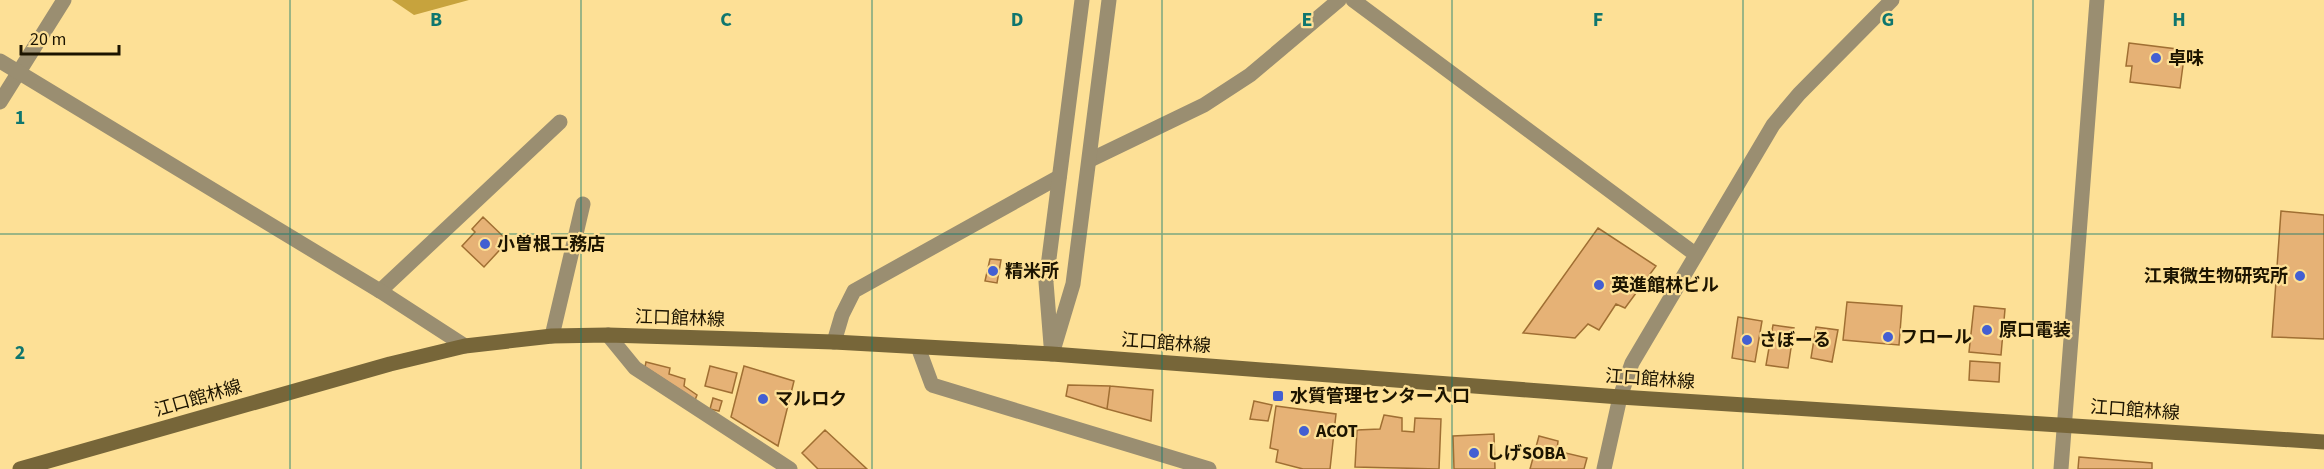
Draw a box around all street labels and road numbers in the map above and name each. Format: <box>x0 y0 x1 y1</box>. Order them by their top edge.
street label: 江口館林線 <box>635 304 725 333</box>
street label: 江口館林線 <box>1120 328 1212 359</box>
street label: 江口館林線 <box>1604 364 1696 395</box>
street label: 江口館林線 <box>151 374 245 423</box>
street label: 江口館林線 <box>2089 395 2181 426</box>

